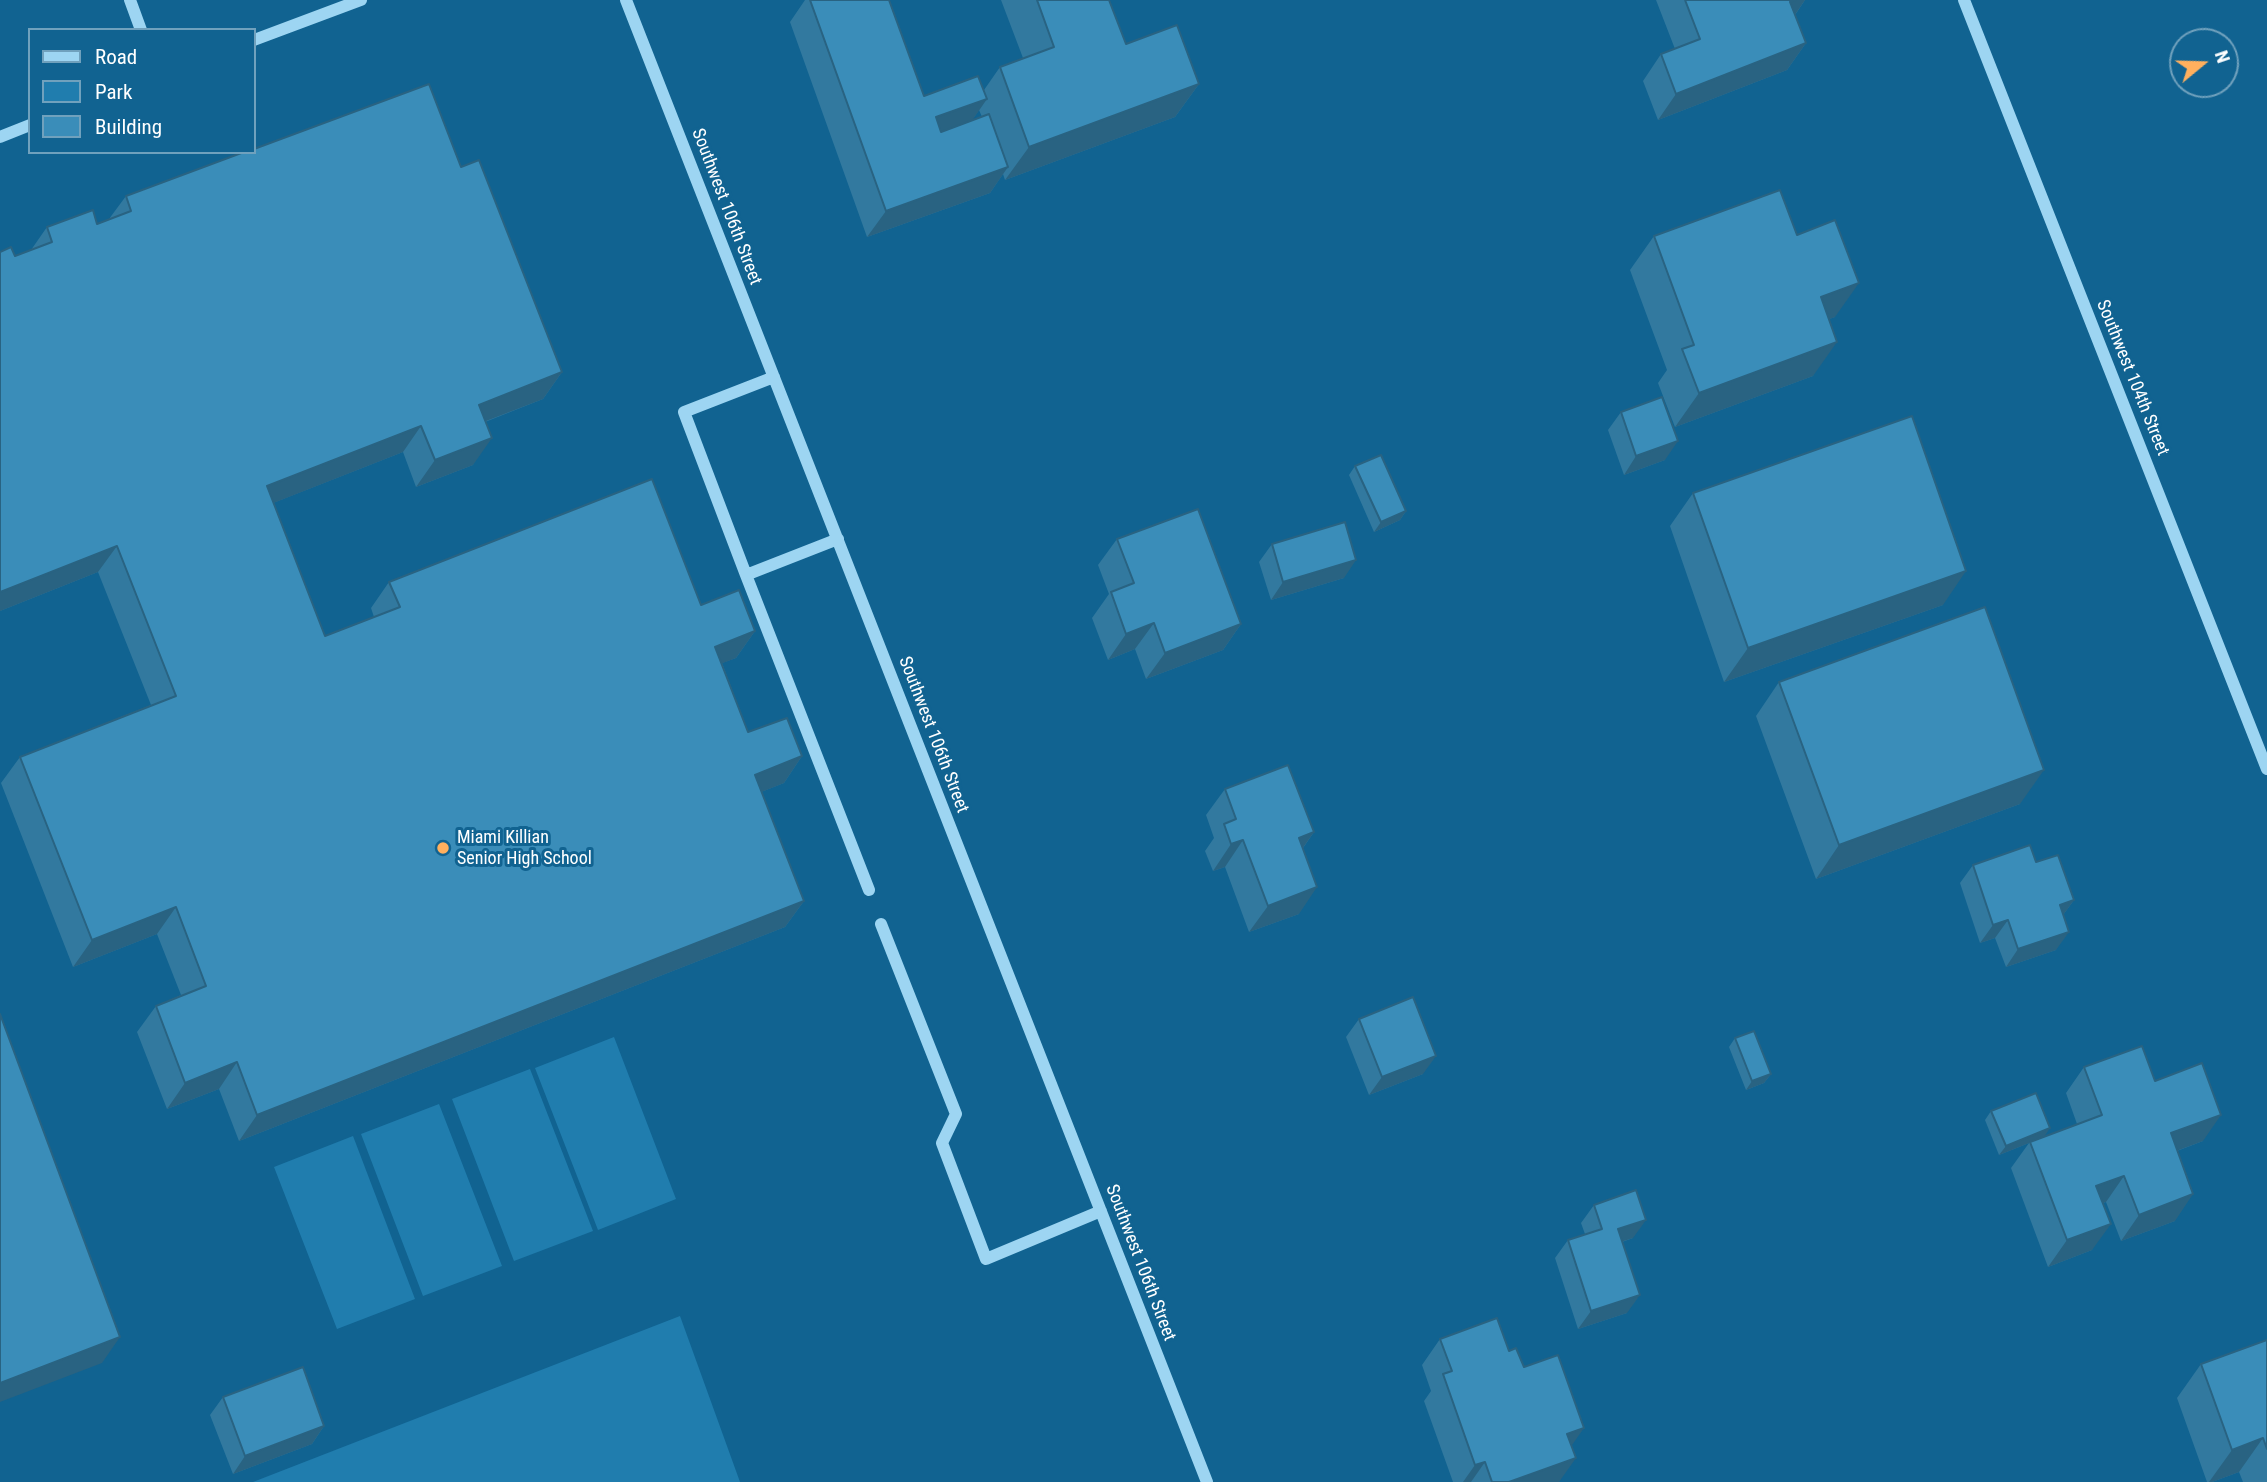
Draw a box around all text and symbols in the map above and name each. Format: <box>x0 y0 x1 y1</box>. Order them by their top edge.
legend <box>28 28 256 154</box>
north arrow <box>2169 28 2239 98</box>
text: Road <box>95 45 137 69</box>
text: N <box>2210 47 2235 66</box>
text: Park <box>95 80 132 104</box>
text: Building <box>95 115 162 139</box>
street label: Southwest 106th Street <box>686 126 766 288</box>
street label: Southwest 104th Street <box>2091 297 2173 459</box>
street label: Southwest 106th Street <box>893 654 973 816</box>
place label: Miami Killian Senior High School <box>457 827 592 870</box>
marker: Miami Killian Senior High School <box>435 840 451 856</box>
street label: Southwest 106th Street <box>1100 1182 1180 1344</box>

